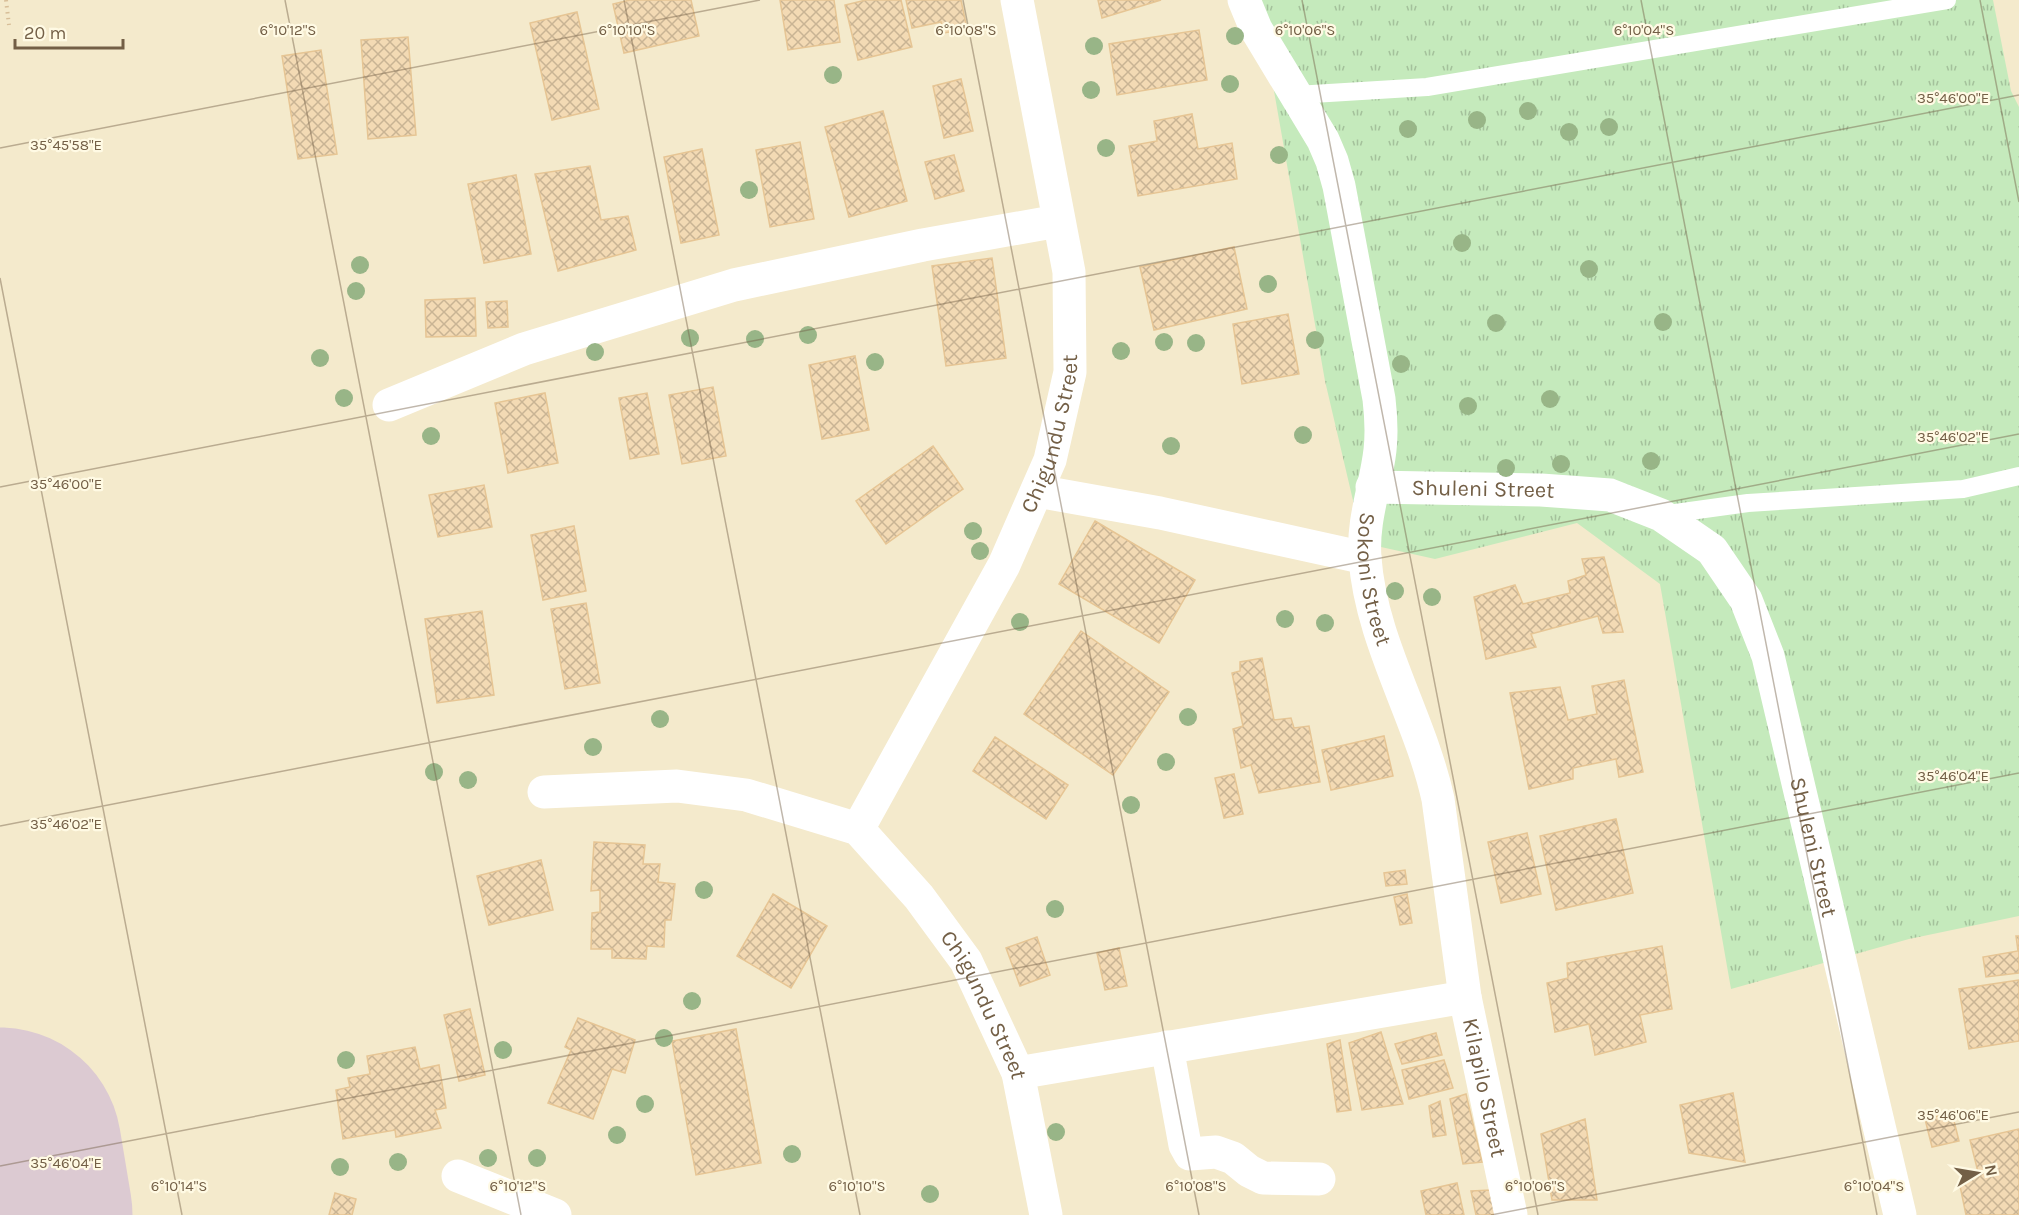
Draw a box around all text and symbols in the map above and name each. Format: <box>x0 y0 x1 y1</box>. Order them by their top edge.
scale bar <box>15 12 123 50</box>
text: 6°10'12"S <box>260 21 316 39</box>
text: 6°10'10"S <box>598 21 656 39</box>
text: 6°10'08"S <box>935 21 997 39</box>
text: 6°10'06"S <box>1275 21 1335 39</box>
text: 6°10'04"S <box>1614 21 1674 39</box>
text: 20 m <box>24 22 66 44</box>
text: 35°46'00"E <box>1917 89 1989 107</box>
text: 35°45'58"E <box>30 136 102 154</box>
street label: Chigundu Street <box>1015 354 1083 517</box>
text: 35°46'02"E <box>1917 428 1989 446</box>
text: 35°46'00"E <box>30 475 102 493</box>
street label: Shuleni Street <box>1411 475 1555 504</box>
street label: Sokoni Street <box>1351 510 1397 649</box>
text: 35°46'04"E <box>1917 767 1989 785</box>
street label: Shuleni Street <box>1784 775 1842 920</box>
text: 35°46'02"E <box>30 815 102 833</box>
street label: Chigundu Street <box>935 925 1032 1082</box>
street label: Kilapilo Street <box>1457 1016 1511 1160</box>
text: 35°46'06"E <box>1917 1106 1989 1124</box>
north arrow <box>1947 1143 2007 1203</box>
text: 35°46'04"E <box>30 1154 102 1172</box>
text: N <box>1981 1163 2002 1178</box>
text: 6°10'14"S <box>151 1177 207 1195</box>
text: 6°10'12"S <box>490 1177 546 1195</box>
text: 6°10'10"S <box>828 1177 886 1195</box>
text: 6°10'08"S <box>1165 1177 1227 1195</box>
text: 6°10'06"S <box>1505 1177 1565 1195</box>
text: 6°10'04"S <box>1844 1177 1904 1195</box>

